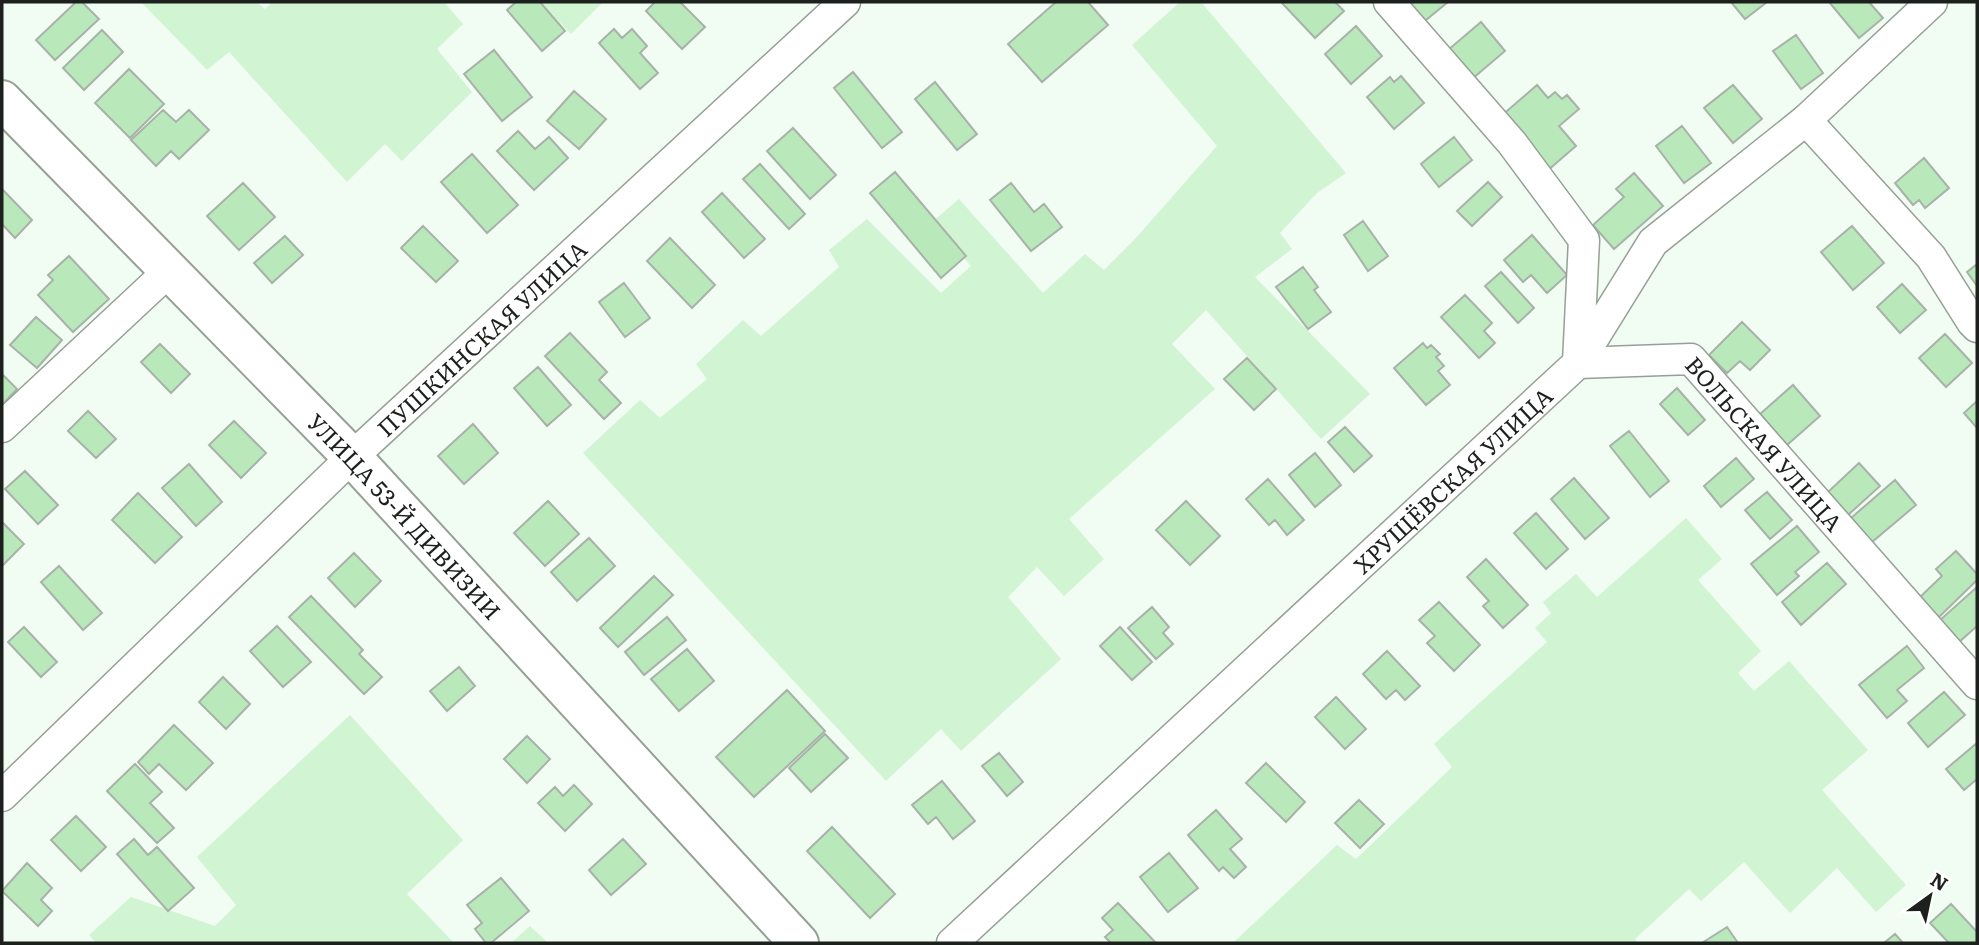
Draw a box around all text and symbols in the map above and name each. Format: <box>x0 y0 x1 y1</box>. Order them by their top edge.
street label: ПУШКИНСКАЯ УЛИЦА <box>369 232 594 444</box>
street label: ВОЛЬСКАЯ УЛИЦА <box>1678 348 1852 538</box>
street label: ХРУЩЁВСКАЯ УЛИЦА <box>1345 378 1560 581</box>
street label: УЛИЦА 53-Й ДИВИЗИИ <box>300 405 510 626</box>
north arrow <box>1895 861 1965 931</box>
text: N <box>1925 865 1954 897</box>

